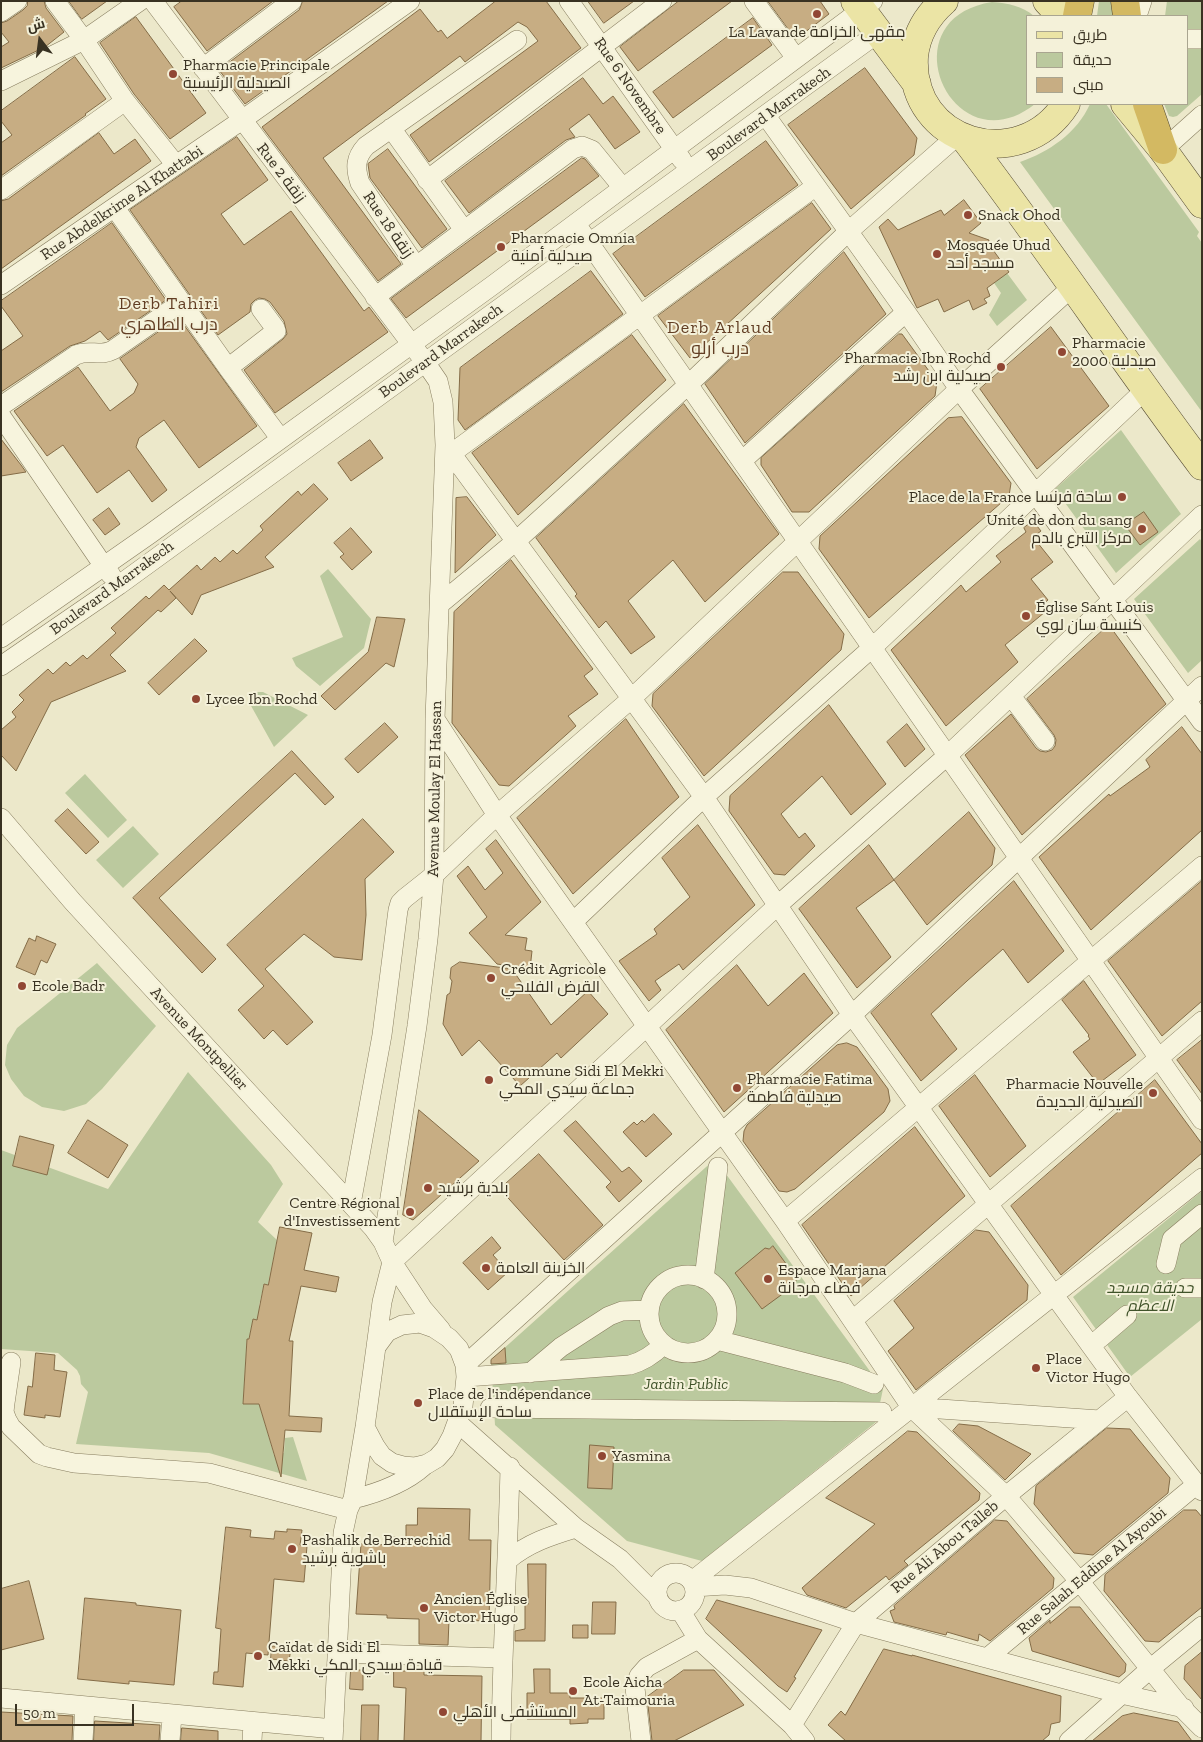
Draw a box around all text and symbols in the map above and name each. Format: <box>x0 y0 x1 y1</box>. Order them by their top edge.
marker: La Lavande مقهى الخزامة <box>811 8 823 20</box>
text: ش <box>25 14 47 36</box>
north arrow <box>15 15 65 65</box>
legend <box>1026 15 1188 105</box>
place label: La Lavande مقهى الخزامة <box>729 22 905 42</box>
text: طريق <box>1073 26 1107 44</box>
street label: Rue 6 Novembre <box>590 34 670 138</box>
text: حديقة <box>1073 51 1112 69</box>
place label: Pharmacie Principale الصيدلية الرئيسية <box>183 55 330 93</box>
street label: Boulevard Marrakech <box>703 63 835 165</box>
marker: Pharmacie Principale الصيدلية الرئيسية <box>167 68 179 80</box>
text: مبنى <box>1073 76 1104 94</box>
street label: Rue 2 زنقة <box>252 139 310 207</box>
street label: Rue Abdelkrime Al Khattabi <box>37 141 207 265</box>
street label: Rue 18 زنقة <box>359 188 417 262</box>
place label: Snack Ohod <box>978 205 1060 225</box>
marker: Snack Ohod <box>962 209 974 221</box>
place label: Pharmacie Omnia صيدلية أمنية <box>511 228 635 266</box>
place label: Mosquée Uhud مسجد أحد <box>947 235 1050 273</box>
marker: Pharmacie Omnia صيدلية أمنية <box>495 241 507 253</box>
marker: Mosquée Uhud مسجد أحد <box>931 248 943 260</box>
district label: Derb Tahiri درب الطاهري <box>117 293 221 336</box>
street label: Boulevard Marrakech <box>375 300 507 402</box>
district label: Derb Arlaud درب أرلو <box>666 317 774 359</box>
place label: Pharmacie 2000 صيدلية <box>1072 333 1156 371</box>
marker: Pharmacie 2000 صيدلية <box>1056 346 1068 358</box>
place label: Pharmacie Ibn Rochd صيدلية ابن رشد <box>844 348 991 386</box>
marker: Pharmacie Ibn Rochd صيدلية ابن رشد <box>995 361 1007 373</box>
place label: Place de la France ساحة فرنسا <box>909 487 1112 507</box>
marker: Place de la France ساحة فرنسا <box>1116 491 1128 503</box>
place label: Unité de don du sang مركز التبرع بالدم <box>986 510 1132 548</box>
marker: Unité de don du sang مركز التبرع بالدم <box>1136 523 1148 535</box>
street label: Boulevard Marrakech <box>46 537 178 639</box>
place label: Église Sant Louis كنيسة سان لوي <box>1036 597 1153 635</box>
marker: Église Sant Louis كنيسة سان لوي <box>1020 610 1032 622</box>
place label: Lycee Ibn Rochd <box>206 689 318 709</box>
marker: Lycee Ibn Rochd <box>190 693 202 705</box>
street label: Avenue Moulay El Hassan <box>424 701 446 877</box>
place label: Crédit Agricole القرض الفلاحي <box>501 959 606 997</box>
marker: Crédit Agricole القرض الفلاحي <box>485 972 497 984</box>
place label: Ecole Badr <box>32 976 105 996</box>
marker: Ecole Badr <box>16 980 28 992</box>
street label: Avenue Montpellier <box>146 983 252 1095</box>
place label: Commune Sidi El Mekki جماعة سيدي المكي <box>499 1061 664 1099</box>
place label: Pharmacie Fatima صيدلية فاطمة <box>747 1069 873 1107</box>
marker: Commune Sidi El Mekki جماعة سيدي المكي <box>483 1074 495 1086</box>
place label: Pharmacie Nouvelle الصيدلية الجديدة <box>1006 1074 1143 1112</box>
marker: Pharmacie Fatima صيدلية فاطمة <box>731 1082 743 1094</box>
marker: Pharmacie Nouvelle الصيدلية الجديدة <box>1147 1087 1159 1099</box>
place label: بلدية برشيد <box>438 1178 508 1198</box>
marker: بلدية برشيد <box>422 1182 434 1194</box>
place label: Centre Régional d'Investissement <box>284 1193 400 1231</box>
marker: Centre Régional d'Investissement <box>404 1206 416 1218</box>
place label: الخزينة العامة <box>496 1258 585 1278</box>
place label: Espace Marjana فضاء مرجانة <box>778 1260 887 1298</box>
marker: الخزينة العامة <box>480 1262 492 1274</box>
marker: Espace Marjana فضاء مرجانة <box>762 1273 774 1285</box>
park label: حديقة مسجد الاعظم <box>1107 1278 1193 1316</box>
place label: Place Victor Hugo <box>1046 1349 1130 1387</box>
marker: Place Victor Hugo <box>1030 1362 1042 1374</box>
park label: Jardin Public <box>644 1374 728 1394</box>
place label: Place de l'indépendance ساحة الإستقلال <box>428 1384 591 1422</box>
marker: Place de l'indépendance ساحة الإستقلال <box>412 1397 424 1409</box>
place label: Yasmina <box>612 1446 671 1466</box>
marker: Yasmina <box>596 1450 608 1462</box>
street label: Rue Ali Abou Talleb <box>887 1497 1003 1597</box>
street label: Rue Salah Eddine Al Ayoubi <box>1014 1503 1170 1639</box>
place label: Pashalik de Berrechid باشوية برشيد <box>302 1530 451 1568</box>
marker: Pashalik de Berrechid باشوية برشيد <box>286 1543 298 1555</box>
place label: Ancien Église Victor Hugo <box>434 1589 527 1627</box>
marker: Ancien Église Victor Hugo <box>418 1602 430 1614</box>
place label: Caïdat de Sidi El Mekki قيادة سيدي المكي <box>268 1637 442 1675</box>
marker: Caïdat de Sidi El Mekki قيادة سيدي المكي <box>252 1650 264 1662</box>
place label: Ecole Aicha At-Taimouria <box>583 1672 675 1710</box>
marker: Ecole Aicha At-Taimouria <box>567 1685 579 1697</box>
scale bar <box>18 1694 136 1726</box>
place label: المستشفى الأهلي <box>453 1702 577 1722</box>
text: 50 m <box>23 1704 56 1722</box>
marker: المستشفى الأهلي <box>437 1706 449 1718</box>

